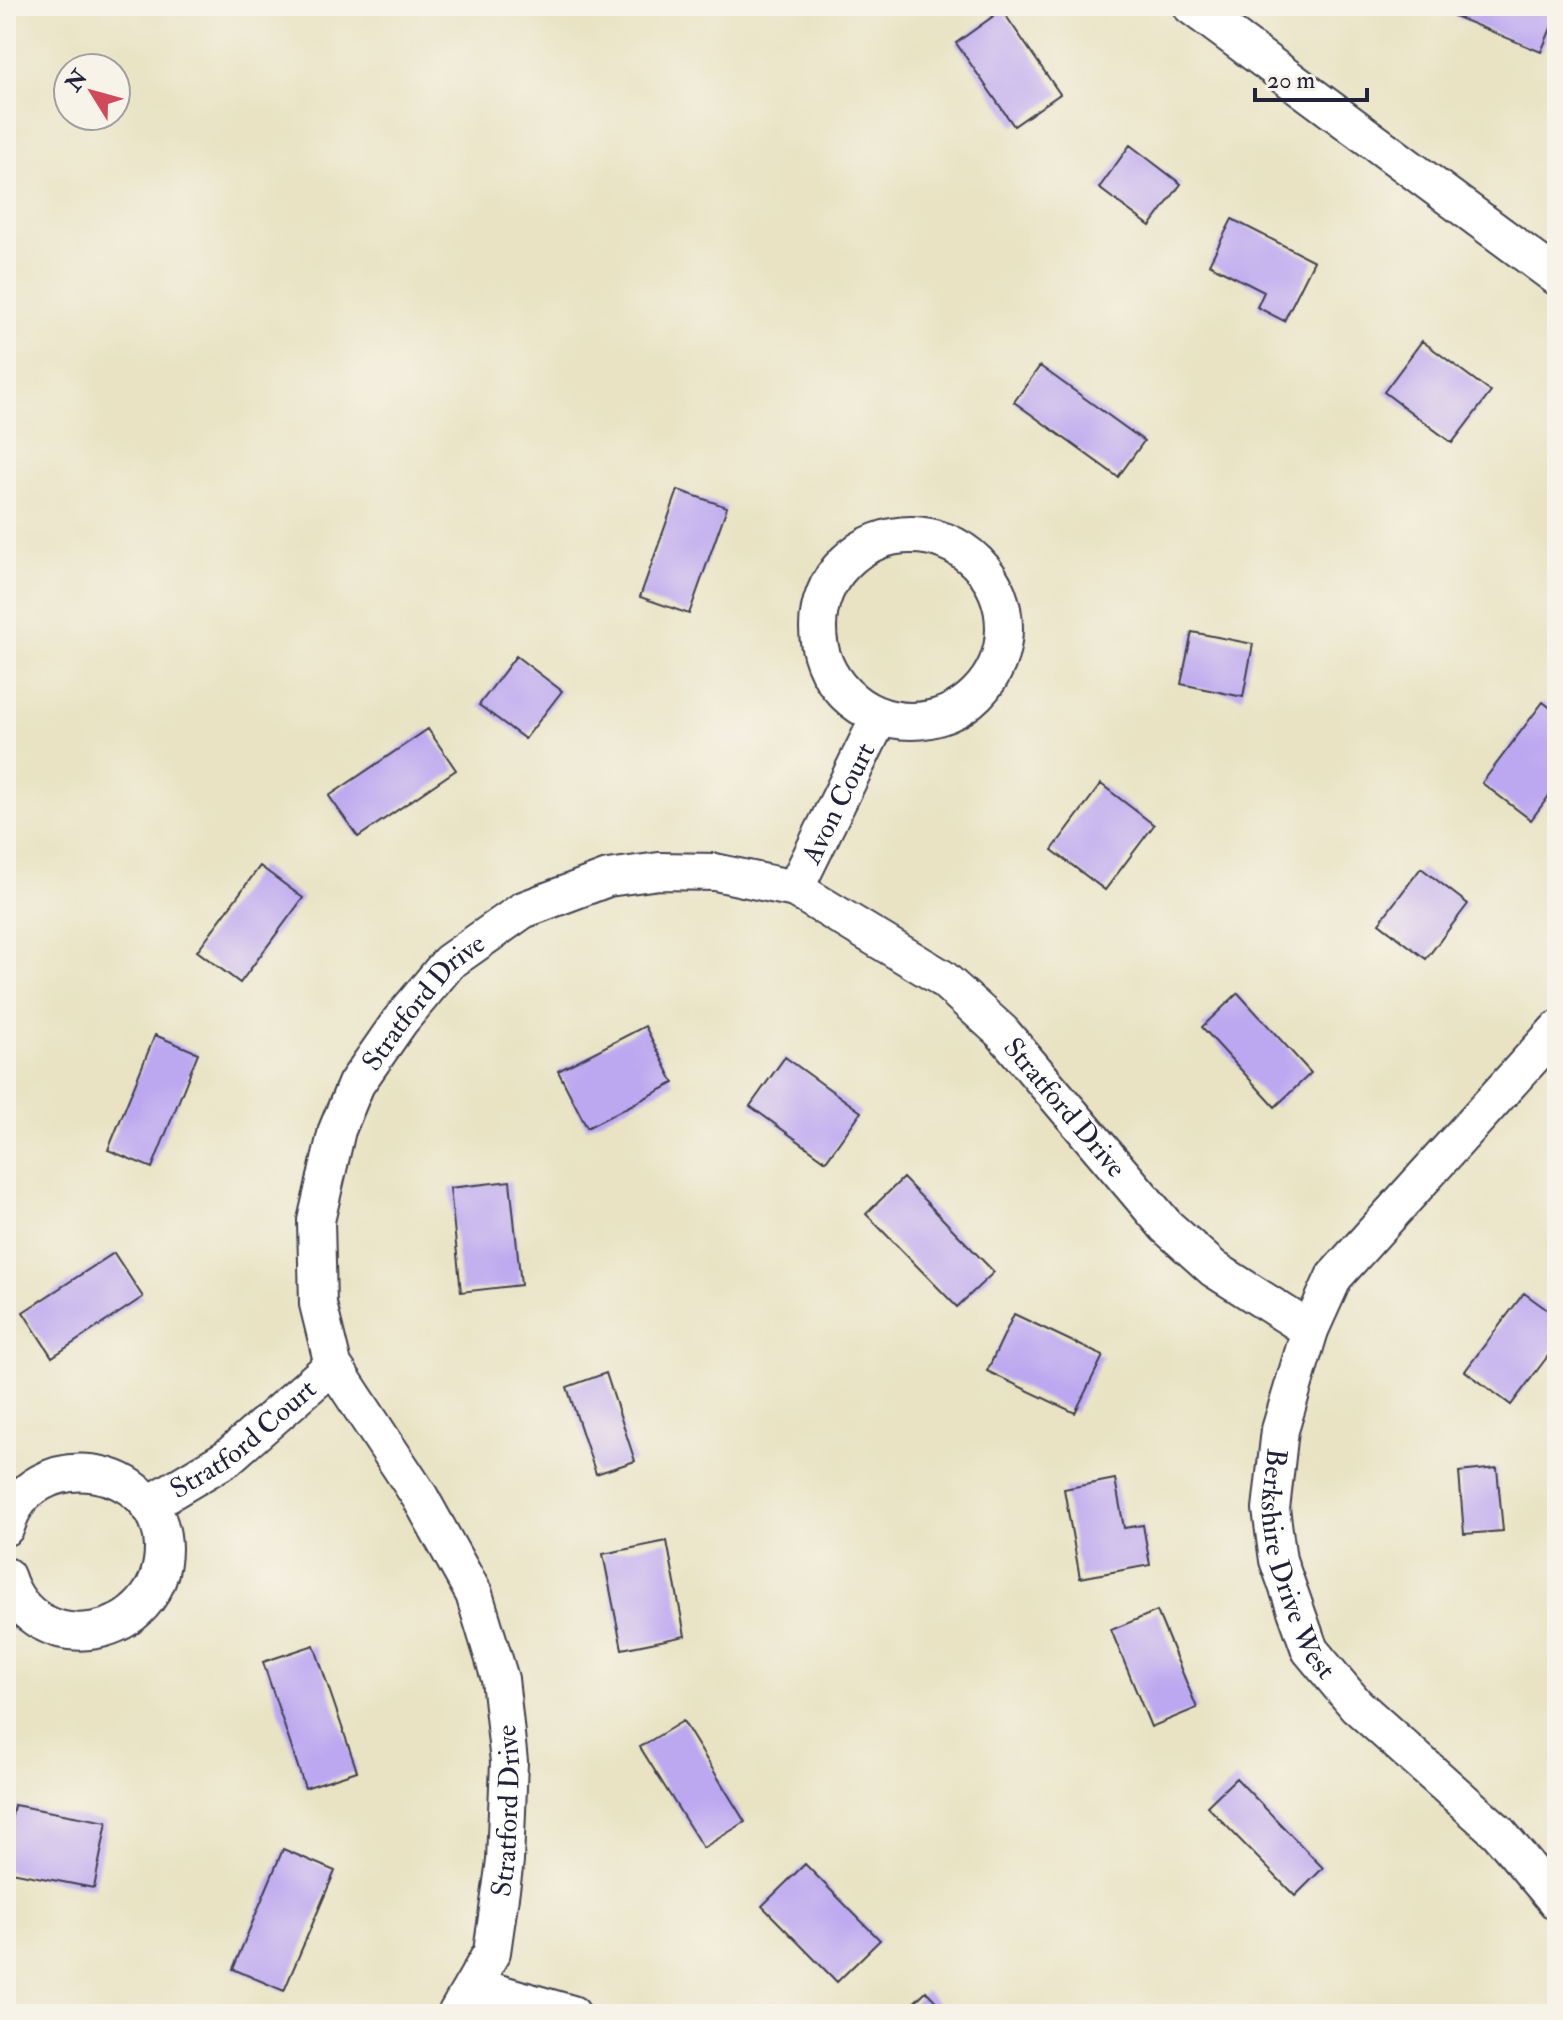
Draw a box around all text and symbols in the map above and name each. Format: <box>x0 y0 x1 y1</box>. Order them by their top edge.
north arrow <box>52 52 132 132</box>
scale bar <box>1255 52 1367 102</box>
text: N <box>59 64 94 98</box>
text: 20 m <box>1267 65 1316 96</box>
street label: Avon Court <box>794 737 883 871</box>
street label: Stratford Drive <box>355 926 492 1078</box>
street label: Stratford Drive <box>995 1031 1133 1185</box>
street label: Stratford Court <box>164 1372 324 1507</box>
street label: Berkshire Drive West <box>1252 1447 1343 1687</box>
street label: Stratford Drive <box>484 1722 528 1899</box>

